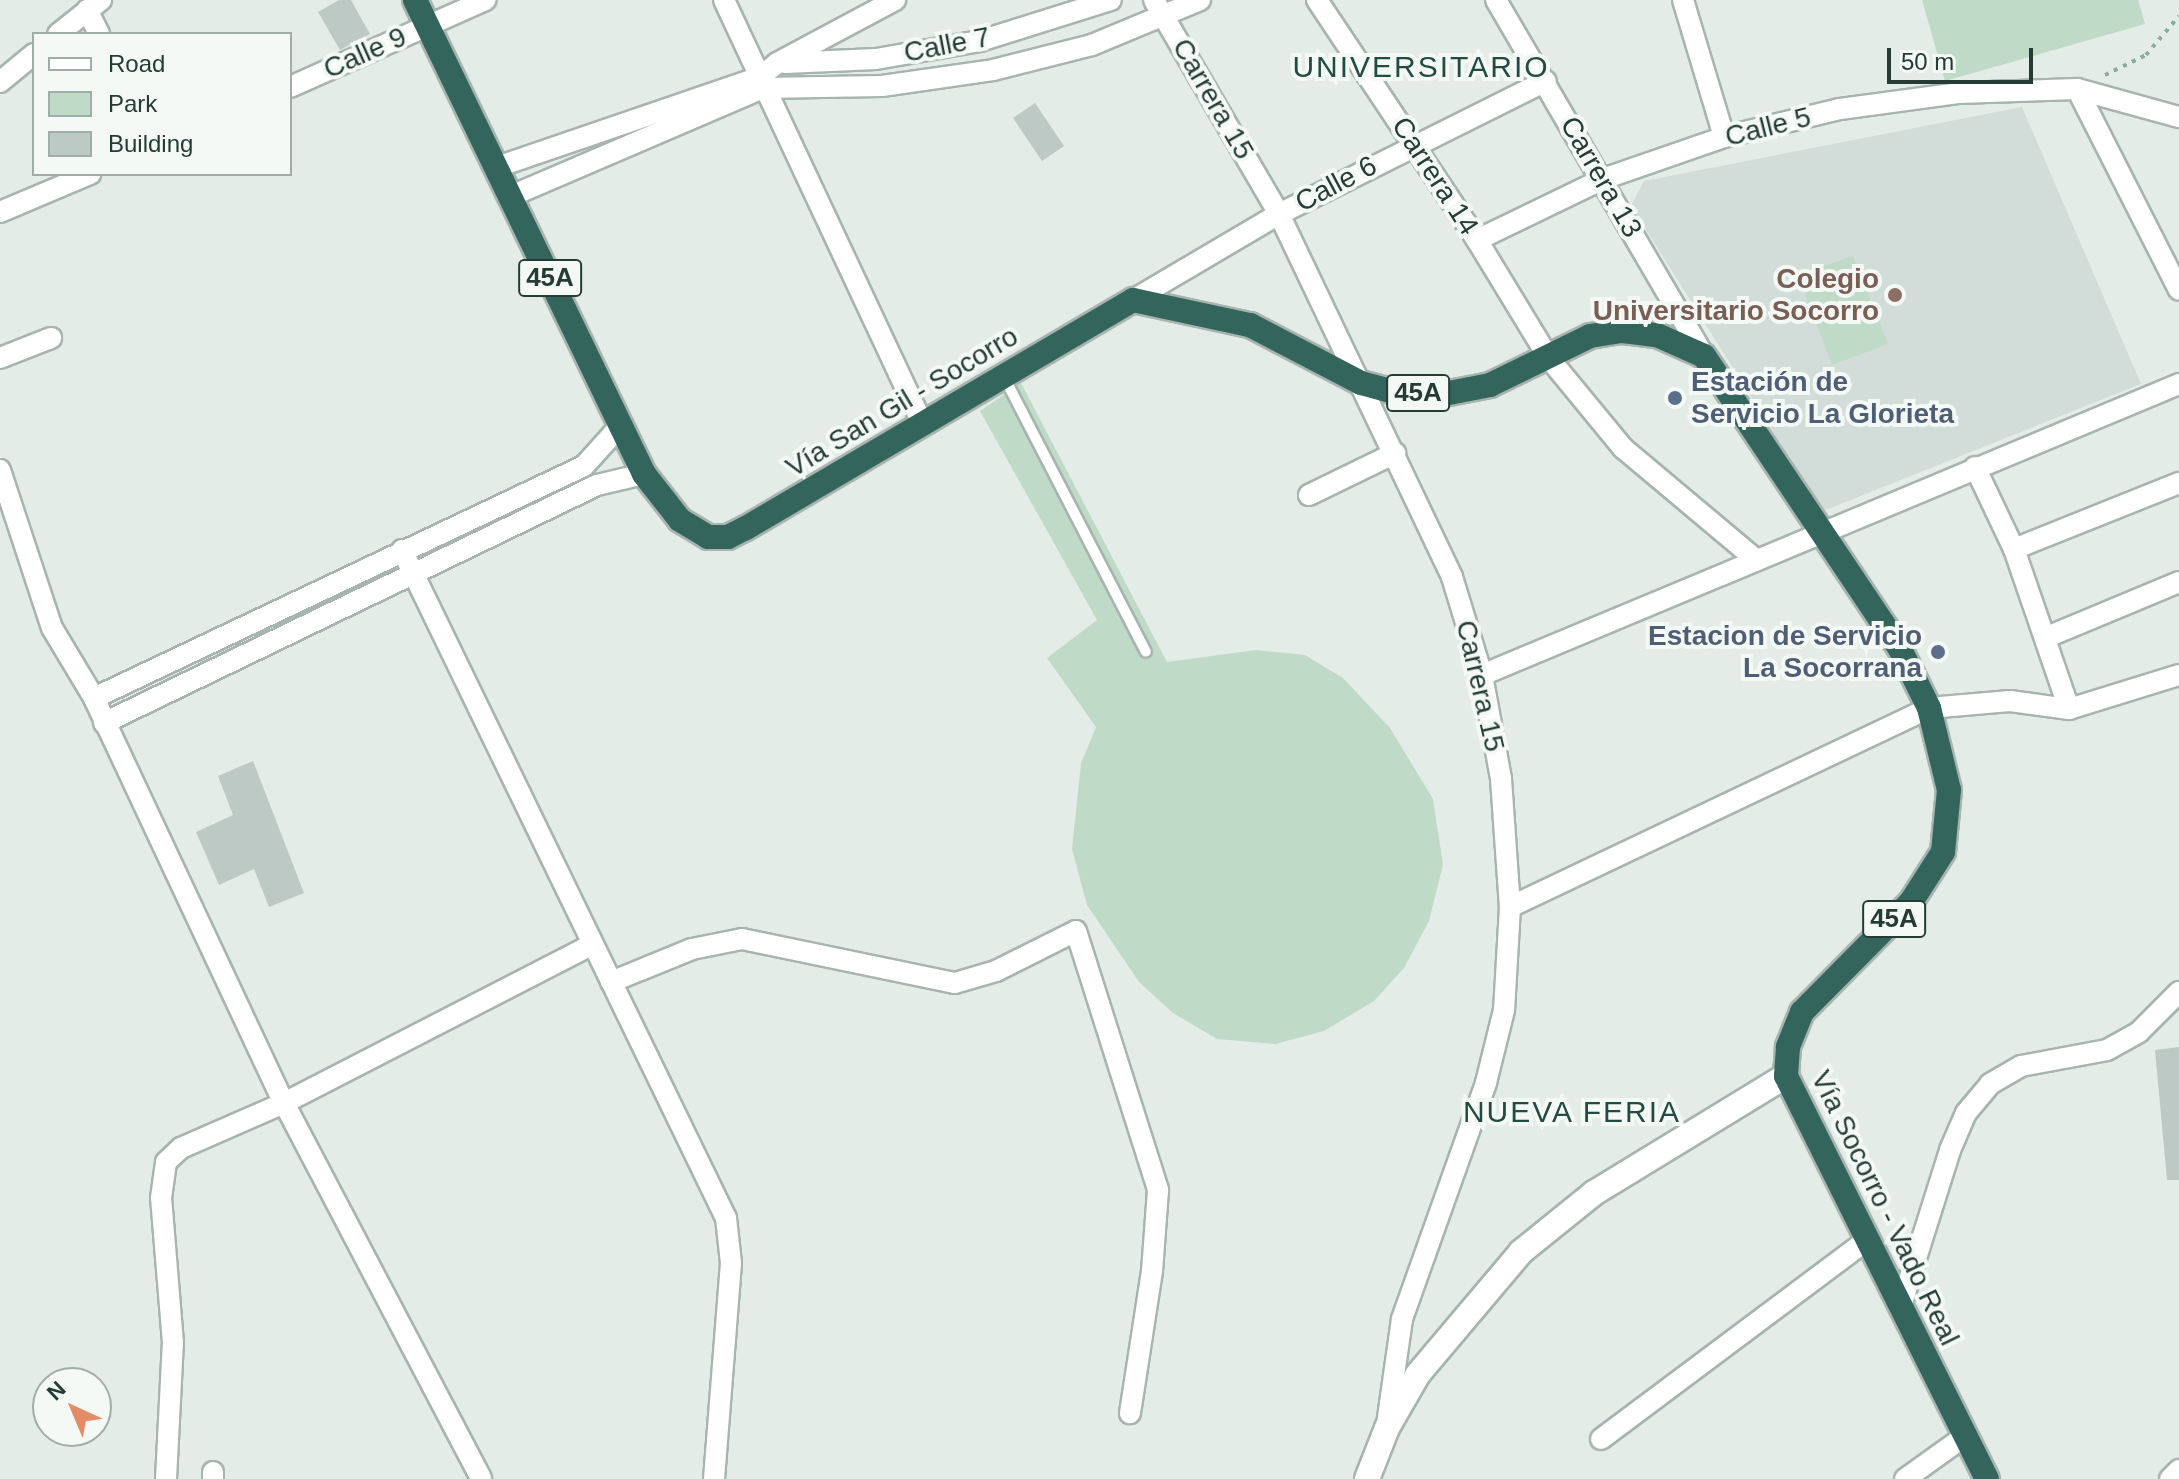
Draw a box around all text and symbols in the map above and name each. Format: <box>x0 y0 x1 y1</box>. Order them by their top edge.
street label: Calle 9 <box>318 20 412 86</box>
street label: Calle 7 <box>901 20 993 70</box>
legend <box>32 32 292 176</box>
scale bar <box>1891 32 2037 82</box>
street label: Carrera 15 <box>1165 33 1261 165</box>
text: 50 m <box>1901 48 1954 75</box>
district label: UNIVERSITARIO <box>1292 49 1550 85</box>
text: Road <box>108 50 165 77</box>
text: Park <box>108 90 157 117</box>
street label: Calle 5 <box>1722 100 1814 154</box>
street label: Carrera 14 <box>1384 111 1486 241</box>
street label: Carrera 13 <box>1553 111 1649 243</box>
text: Building <box>108 130 193 157</box>
street label: Calle 6 <box>1290 149 1382 219</box>
road number: 45A <box>518 256 582 300</box>
place label: Colegio Universitario Socorro <box>1593 262 1879 328</box>
marker: Colegio Universitario Socorro <box>1886 286 1904 304</box>
street label: Vía San Gil - Socorro <box>780 319 1024 485</box>
place label: Estación de Servicio La Glorieta <box>1691 365 1954 431</box>
road number: 45A <box>1386 371 1450 415</box>
marker: Estación de Servicio La Glorieta <box>1666 389 1684 407</box>
street label: Carrera 15 <box>1449 617 1511 755</box>
place label: Estacion de Servicio La Socorrana <box>1648 619 1922 685</box>
marker: Estacion de Servicio La Socorrana <box>1929 643 1947 661</box>
road number: 45A <box>1862 897 1926 941</box>
street label: Vía Socorro - Vado Real <box>1804 1065 1966 1351</box>
district label: NUEVA FERIA <box>1462 1094 1682 1130</box>
north arrow <box>32 1367 112 1447</box>
text: N <box>42 1376 71 1405</box>

